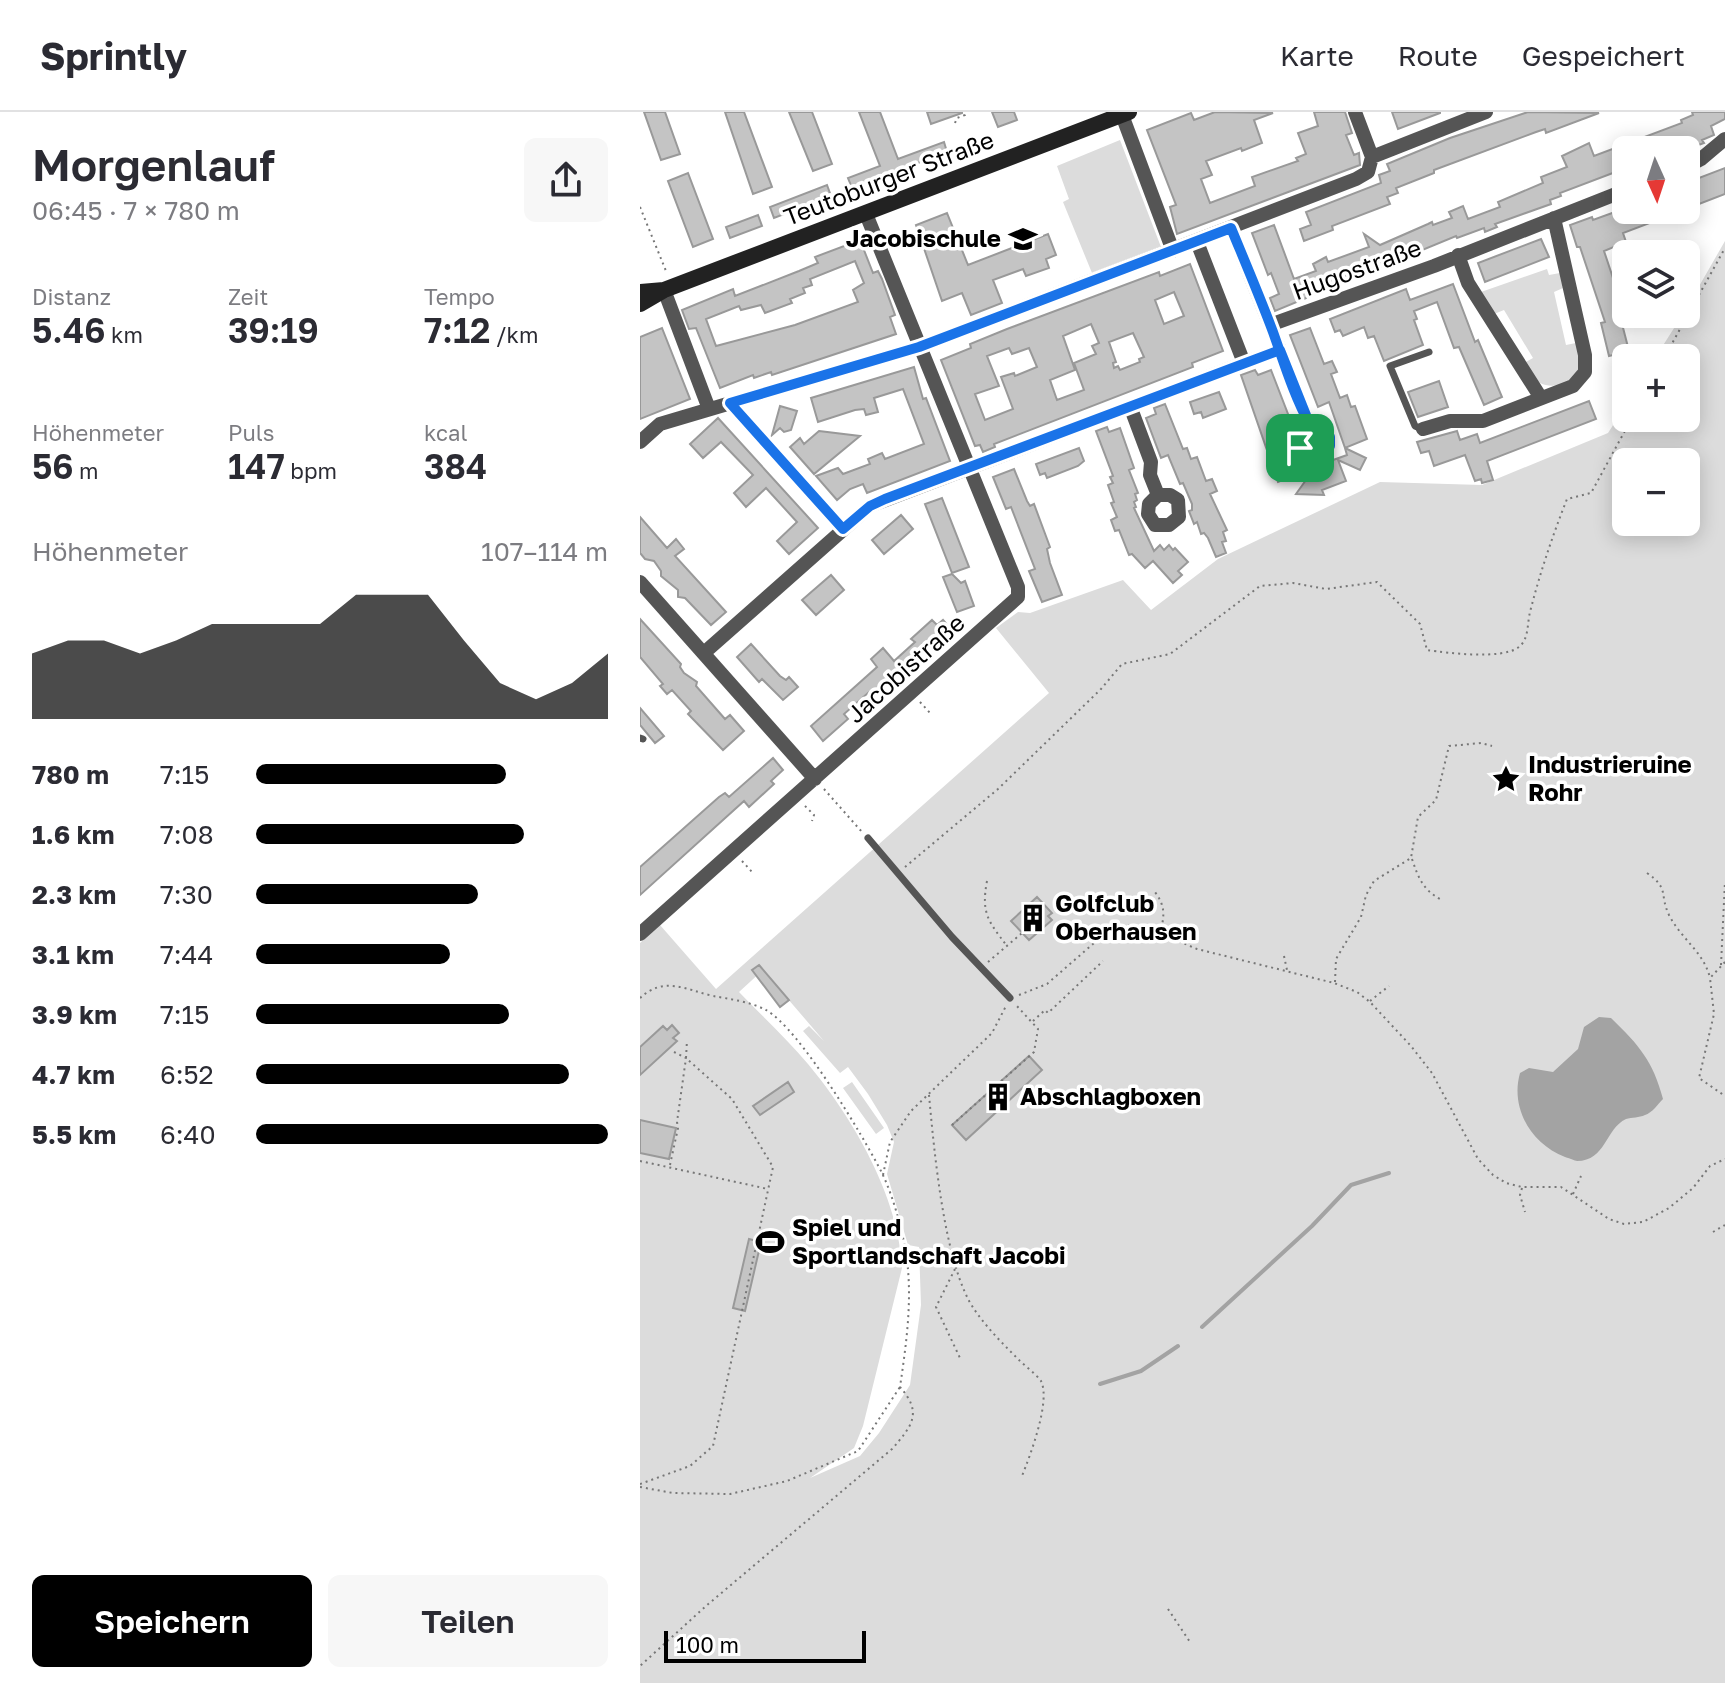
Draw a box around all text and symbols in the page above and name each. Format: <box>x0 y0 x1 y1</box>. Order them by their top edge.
text: Sprintly <box>40 33 187 78</box>
text: Karte <box>1280 39 1354 72</box>
text: Route <box>1398 39 1478 72</box>
text: Gespeichert <box>1522 39 1685 72</box>
street label: Teutoburger Straße <box>779 124 998 231</box>
north arrow <box>1612 136 1700 224</box>
map controls <box>1612 136 1700 536</box>
text: Morgenlauf <box>32 138 275 191</box>
button: share <box>524 138 608 222</box>
text: 06:45 · 7 × 780 m <box>32 195 240 226</box>
place label: Jacobischule <box>846 223 1001 252</box>
school or university icon: Jacobischule <box>1008 224 1038 254</box>
street label: Hugostraße <box>1288 232 1425 305</box>
button: layers <box>1612 240 1700 328</box>
text: Distanz <box>32 283 111 310</box>
text: Zeit <box>228 283 268 310</box>
text: Tempo <box>424 283 495 310</box>
text: 5.46 <box>32 310 105 350</box>
text: 39:19 <box>228 310 319 350</box>
text: 7:12 <box>424 310 490 350</box>
text: km <box>105 321 143 348</box>
text: /km <box>490 321 538 348</box>
button: + <box>1612 344 1700 432</box>
pin <box>1266 414 1334 482</box>
text: Höhenmeter <box>32 419 164 446</box>
text: Puls <box>228 419 274 446</box>
text: kcal <box>424 419 467 446</box>
icon: arrive <box>1278 426 1322 470</box>
text: 56 <box>32 446 74 486</box>
text: 147 <box>228 446 285 486</box>
text: 384 <box>424 446 487 486</box>
button: − <box>1612 448 1700 536</box>
text: m <box>74 457 99 484</box>
text: bpm <box>285 457 337 484</box>
text: Höhenmeter <box>32 536 188 567</box>
text: 107–114 m <box>481 536 608 567</box>
street label: Jacobistraße <box>840 607 970 728</box>
place label: Industrieruine Rohr <box>1528 749 1692 806</box>
text: 780 m <box>32 759 109 790</box>
text: 7:15 <box>160 759 209 790</box>
place icon: Industrieruine Rohr <box>1491 764 1521 794</box>
text: 1.6 km <box>32 819 115 850</box>
text: 7:08 <box>160 819 214 850</box>
text: 2.3 km <box>32 879 116 910</box>
text: 7:30 <box>160 879 213 910</box>
place label: Golfclub Oberhausen <box>1055 888 1197 945</box>
building icon: Golfclub Oberhausen <box>1018 903 1048 933</box>
text: 3.1 km <box>32 939 114 970</box>
text: 7:44 <box>160 939 213 970</box>
text: 3.9 km <box>32 999 117 1030</box>
text: 7:15 <box>160 999 209 1030</box>
text: 4.7 km <box>32 1059 115 1090</box>
text: 6:52 <box>160 1059 214 1090</box>
place label: Abschlagboxen <box>1020 1081 1201 1110</box>
building icon: Abschlagboxen <box>983 1082 1013 1112</box>
text: 5.5 km <box>32 1119 116 1150</box>
text: 6:40 <box>160 1119 216 1150</box>
place label: Spiel und Sportlandschaft Jacobi <box>792 1212 1066 1269</box>
sports icon: Spiel und Sportlandschaft Jacobi <box>755 1227 785 1257</box>
button: Speichern <box>32 1575 312 1667</box>
button: Teilen <box>328 1575 608 1667</box>
scale bar <box>664 1627 866 1663</box>
text: 100 m <box>676 1631 739 1658</box>

